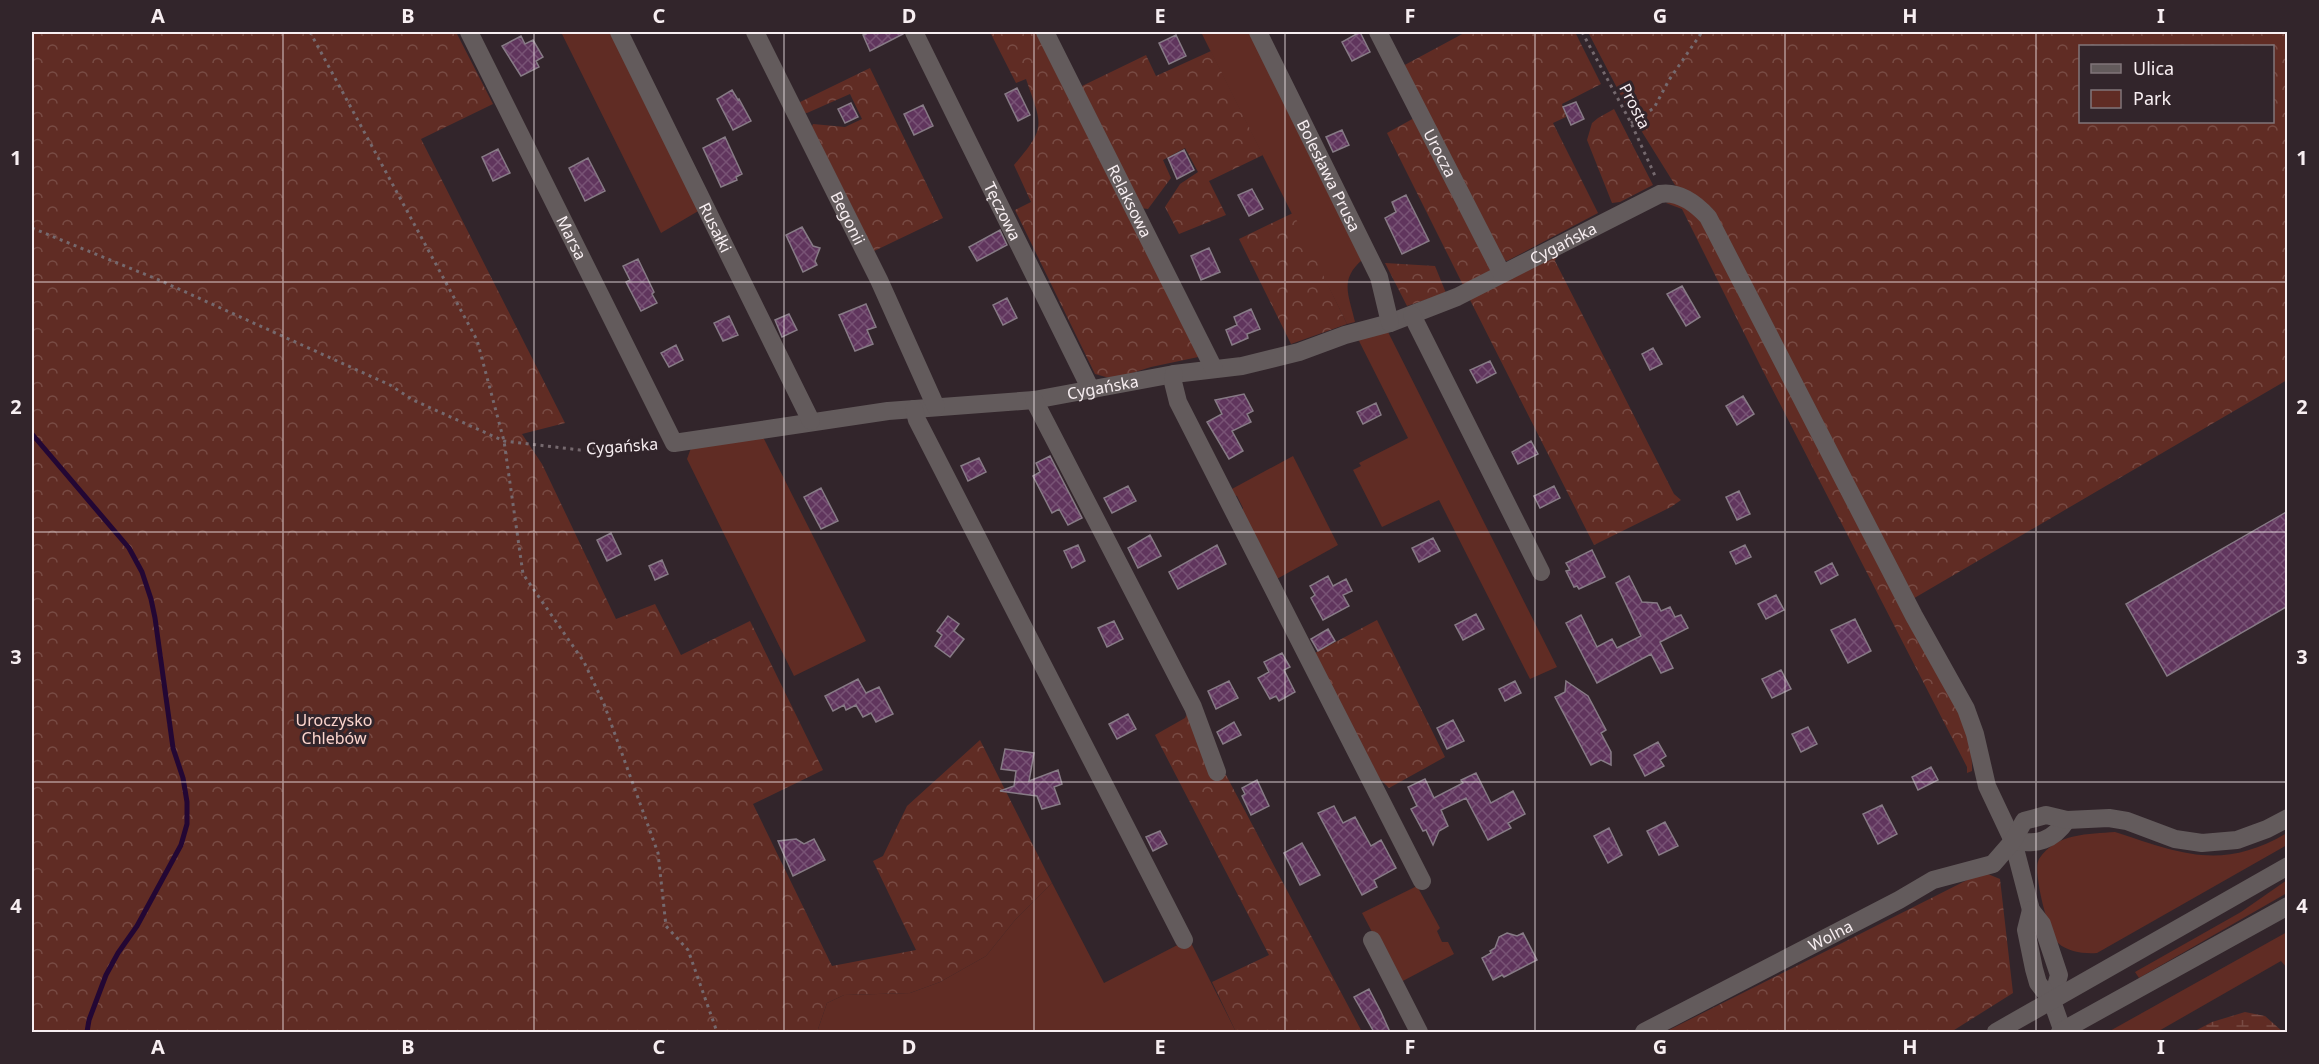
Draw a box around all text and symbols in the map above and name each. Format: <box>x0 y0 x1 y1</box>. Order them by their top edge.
text: A <box>151 2 165 29</box>
text: B <box>401 2 415 29</box>
text: C <box>653 2 666 29</box>
text: D <box>902 2 916 29</box>
text: E <box>1154 2 1166 29</box>
text: F <box>1405 2 1415 29</box>
text: G <box>1653 2 1667 29</box>
text: H <box>1902 2 1918 29</box>
text: I <box>2157 2 2165 29</box>
legend <box>2079 45 2274 123</box>
text: Ulica <box>2133 56 2174 80</box>
street label: Prosta <box>1614 80 1656 132</box>
text: Park <box>2133 86 2171 110</box>
street label: Bolesława Prusa <box>1292 116 1366 235</box>
street label: Urocza <box>1418 125 1462 181</box>
text: 1 <box>10 144 22 171</box>
text: 1 <box>2296 144 2308 171</box>
street label: Relaksowa <box>1102 161 1157 241</box>
street label: Tęczowa <box>979 178 1026 244</box>
street label: Begonii <box>825 188 871 249</box>
street label: Rusałki <box>694 199 737 256</box>
street label: Marsa <box>551 212 592 264</box>
street label: Cygańska <box>1526 217 1600 269</box>
street label: Cygańska <box>1065 370 1140 405</box>
text: 2 <box>10 393 22 420</box>
text: 2 <box>2296 393 2308 420</box>
street label: Cygańska <box>585 433 659 459</box>
text: 3 <box>10 643 22 670</box>
text: 3 <box>2296 643 2308 670</box>
park label: Uroczysko Chlebów <box>296 709 372 749</box>
text: 4 <box>10 892 22 919</box>
text: 4 <box>2296 892 2308 919</box>
street label: Wolna <box>1804 915 1857 956</box>
text: A <box>151 1033 165 1060</box>
text: B <box>401 1033 415 1060</box>
text: C <box>653 1033 666 1060</box>
text: D <box>902 1033 916 1060</box>
text: E <box>1154 1033 1166 1060</box>
text: F <box>1405 1033 1415 1060</box>
text: G <box>1653 1033 1667 1060</box>
text: H <box>1902 1033 1918 1060</box>
text: I <box>2157 1033 2165 1060</box>

